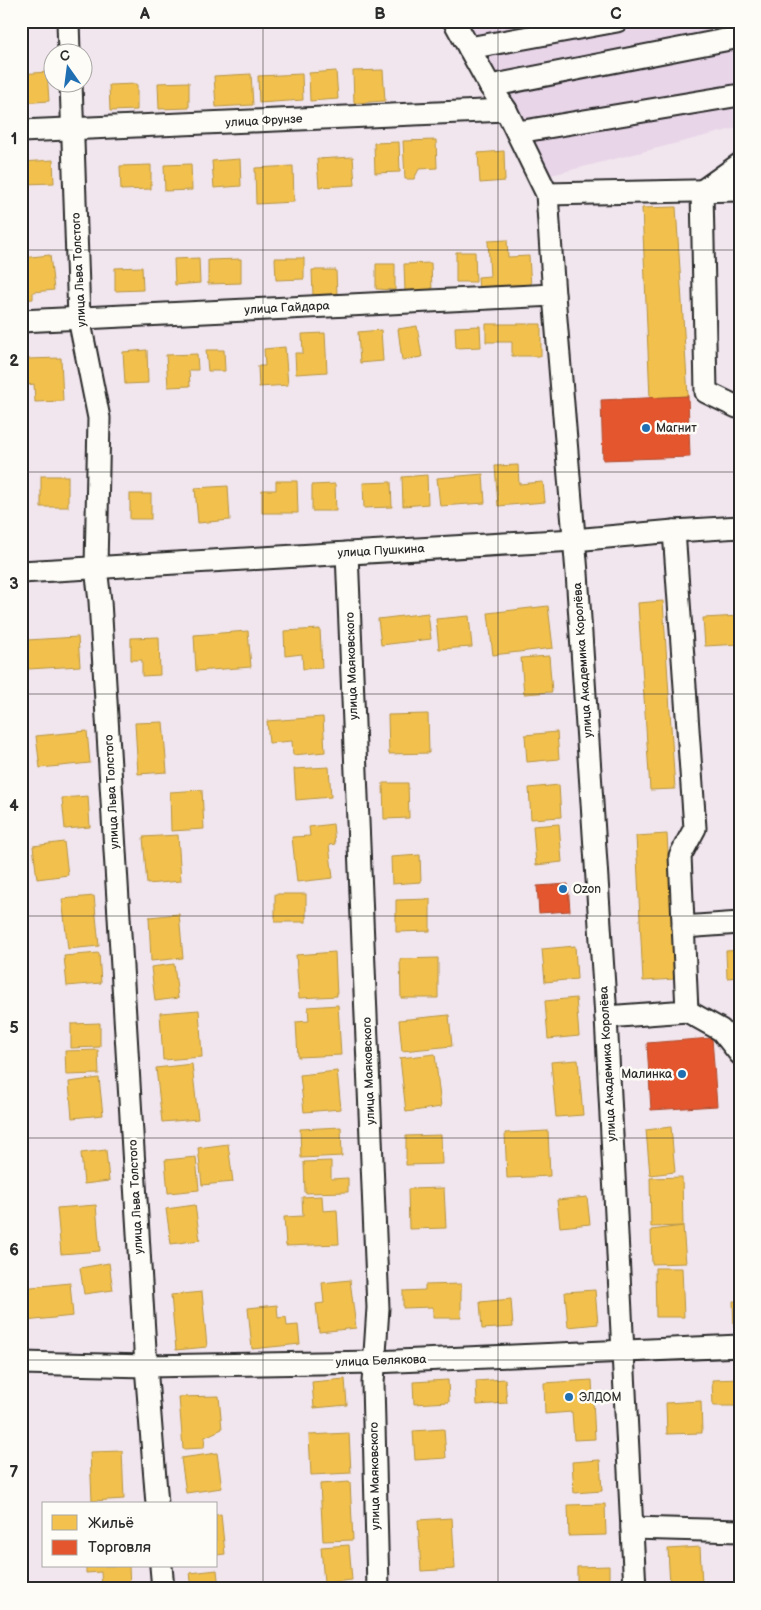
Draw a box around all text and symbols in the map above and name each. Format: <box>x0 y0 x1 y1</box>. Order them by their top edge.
text: A <box>139 5 150 24</box>
text: B <box>374 5 386 24</box>
text: C <box>610 5 622 24</box>
north arrow <box>42 42 92 92</box>
text: С <box>58 46 72 65</box>
street label: улица Фрунзе <box>225 111 303 131</box>
text: 1 <box>11 130 17 149</box>
street label: улица Льва Толстого <box>69 212 89 328</box>
street label: улица Гайдара <box>244 298 330 318</box>
text: 2 <box>9 352 19 371</box>
place label: Магнит <box>656 421 697 436</box>
marker: Магнит <box>640 422 652 434</box>
street label: улица Пушкина <box>337 541 425 561</box>
text: 3 <box>9 575 19 594</box>
street label: улица Академика Королёва <box>570 582 596 738</box>
street label: улица Маяковского <box>343 612 361 720</box>
street label: улица Льва Толстого <box>102 734 122 850</box>
text: 4 <box>9 797 19 816</box>
place label: Ozon <box>573 882 601 897</box>
marker: Ozon <box>557 883 569 895</box>
street label: улица Академика Королёва <box>596 986 620 1142</box>
street label: улица Маяковского <box>360 1017 378 1125</box>
text: 5 <box>9 1019 19 1038</box>
place label: Малинка <box>621 1067 672 1082</box>
marker: Малинка <box>676 1068 688 1080</box>
street label: улица Льва Толстого <box>126 1139 146 1255</box>
text: 6 <box>9 1241 19 1260</box>
street label: улица Белякова <box>335 1352 427 1370</box>
place label: ЭЛДОМ <box>579 1390 622 1405</box>
marker: ЭЛДОМ <box>563 1391 575 1403</box>
street label: улица Маяковского <box>367 1422 383 1530</box>
text: 7 <box>10 1463 19 1482</box>
legend <box>42 1502 218 1568</box>
text: Жильё <box>88 1514 134 1533</box>
text: Торговля <box>88 1538 151 1557</box>

